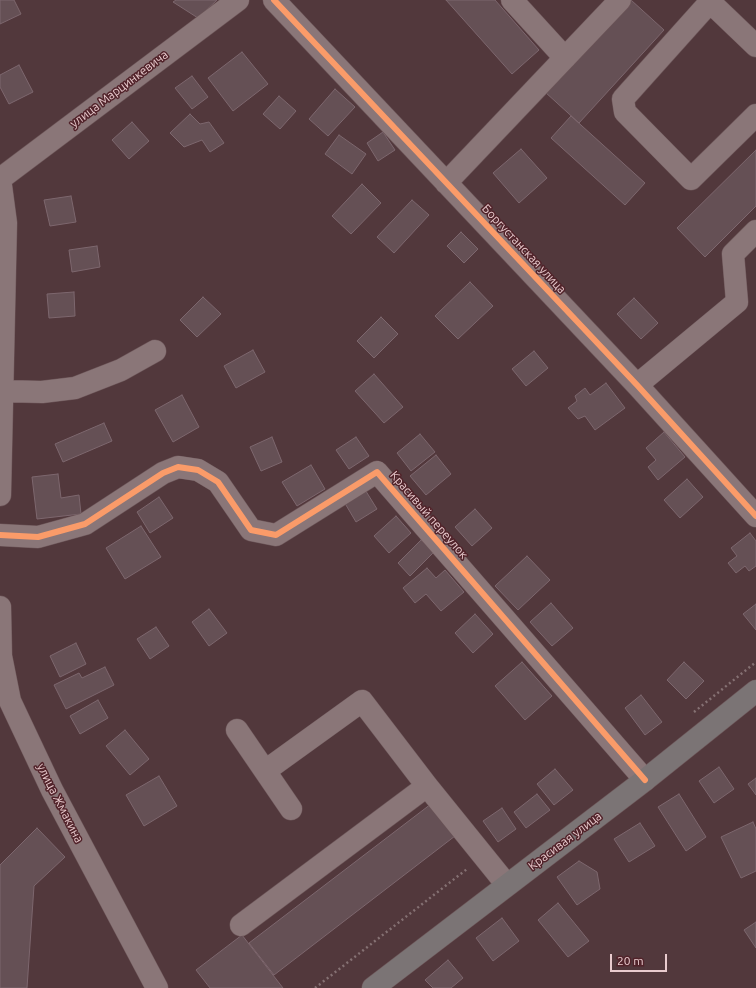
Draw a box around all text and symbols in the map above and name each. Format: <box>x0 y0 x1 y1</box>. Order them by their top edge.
street label: улица Марцинкевича <box>67 47 171 131</box>
street label: Боргустанская улица <box>479 201 569 297</box>
street label: Красивый переулок <box>387 468 471 562</box>
street label: улица Жмакина <box>34 761 86 845</box>
street label: Красивая улица <box>526 809 604 873</box>
scale bar <box>612 946 669 972</box>
text: 20 m <box>617 954 644 967</box>

